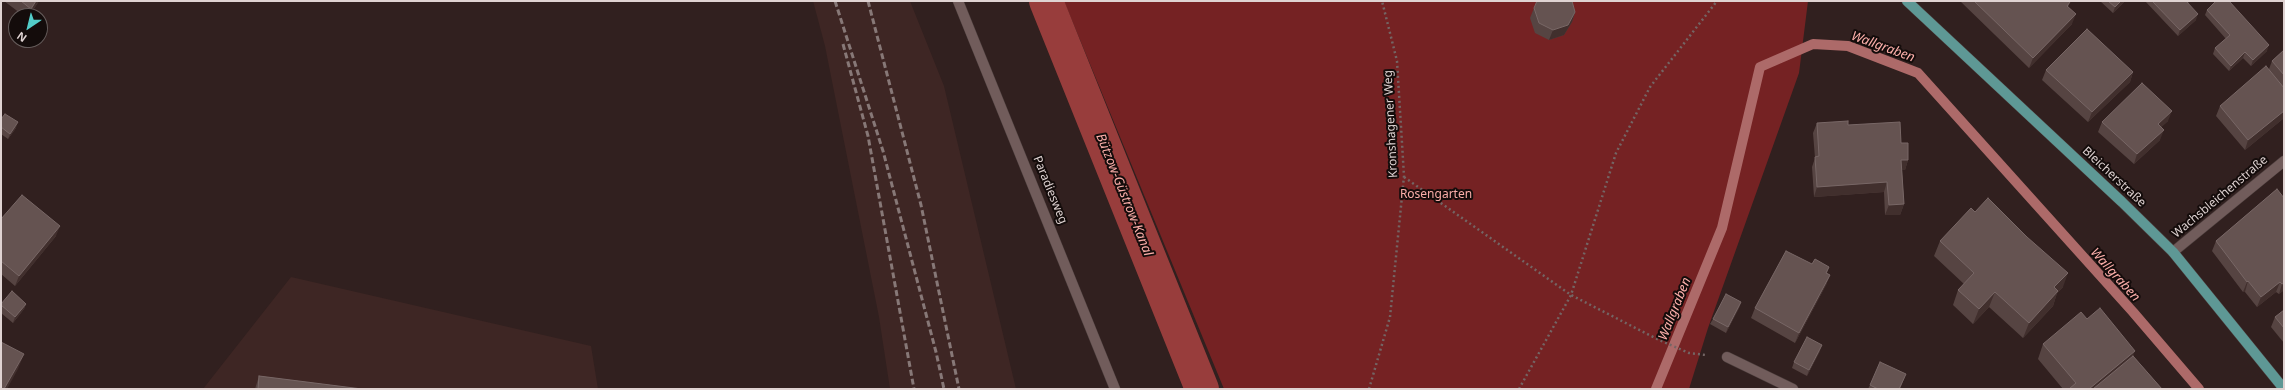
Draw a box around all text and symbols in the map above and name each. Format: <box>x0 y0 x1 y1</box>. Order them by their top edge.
north arrow <box>8 8 48 48</box>
water label: Wallgraben <box>1849 28 1917 66</box>
text: N <box>13 29 29 46</box>
street label: Kronshagener Weg <box>1381 70 1401 178</box>
water label: Bützow-Güstrow-Kanal <box>1092 132 1156 258</box>
street label: Bleicherstraße <box>2079 144 2149 210</box>
street label: Wachsbleichenstraße <box>2169 153 2271 241</box>
street label: Paradiesweg <box>1030 154 1070 226</box>
park label: Rosengarten <box>1400 188 1472 202</box>
water label: Wallgraben <box>2087 245 2143 305</box>
water label: Wallgraben <box>1655 275 1695 343</box>

